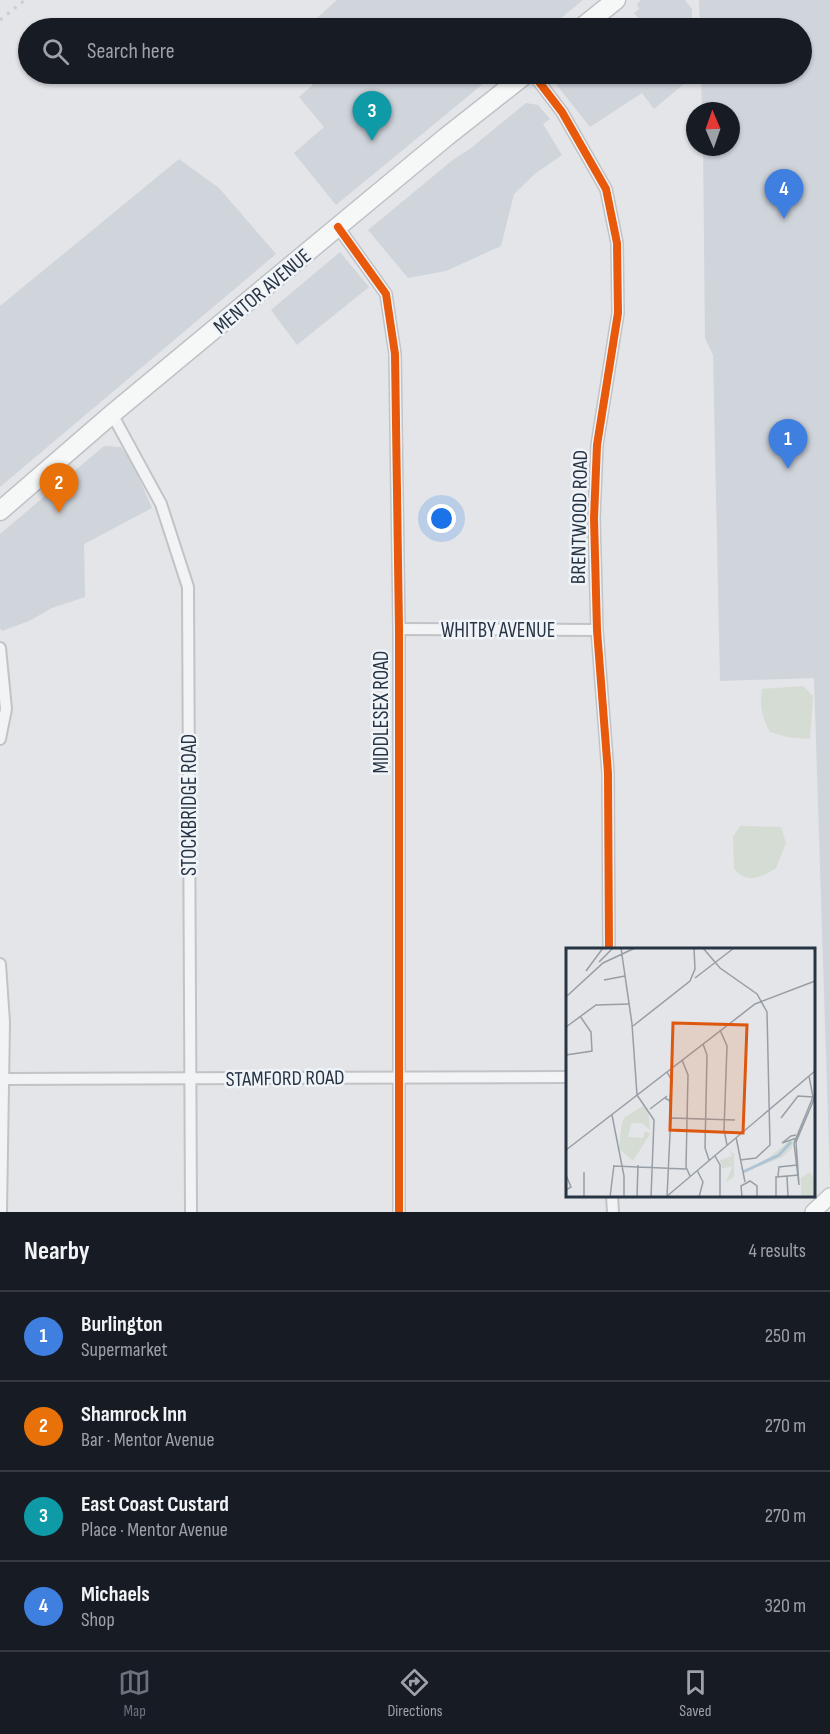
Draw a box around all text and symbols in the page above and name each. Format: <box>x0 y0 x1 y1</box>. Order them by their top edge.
search box <box>18 18 812 84</box>
icon: search <box>39 35 72 68</box>
text: Search here <box>87 38 174 65</box>
pin: 3 <box>352 92 392 141</box>
north arrow <box>686 102 740 156</box>
pin: 4 <box>764 170 804 219</box>
street label: MENTOR AVENUE <box>208 243 316 339</box>
pin: 1 <box>768 420 808 469</box>
street label: BRENTWOOD ROAD <box>566 450 593 584</box>
pin: 2 <box>40 464 78 513</box>
your location <box>427 504 456 533</box>
street label: WHITBY AVENUE <box>441 618 555 643</box>
street label: MIDDLESEX ROAD <box>369 651 394 773</box>
street label: STOCKBRIDGE ROAD <box>177 734 202 876</box>
inset map <box>566 948 815 1197</box>
street label: STAMFORD ROAD <box>225 1065 345 1092</box>
text: Nearby <box>24 1236 90 1267</box>
text: 4 results <box>749 1239 806 1263</box>
text: Burlington <box>81 1311 163 1338</box>
text: 1 <box>40 1324 47 1348</box>
text: 250 m <box>765 1324 806 1348</box>
text: Supermarket <box>81 1338 168 1362</box>
text: Shamrock Inn <box>81 1401 187 1428</box>
text: 2 <box>39 1414 48 1438</box>
text: 270 m <box>765 1414 806 1438</box>
text: Bar · Mentor Avenue <box>81 1428 214 1452</box>
text: East Coast Custard <box>81 1491 229 1518</box>
text: 3 <box>39 1504 48 1528</box>
text: 270 m <box>765 1504 806 1528</box>
text: Place · Mentor Avenue <box>81 1518 228 1542</box>
text: Michaels <box>81 1581 150 1608</box>
text: 4 <box>39 1594 48 1618</box>
text: 320 m <box>764 1594 806 1618</box>
text: Shop <box>81 1608 115 1632</box>
tab: Map <box>118 1666 151 1721</box>
tab: Directions <box>387 1666 443 1721</box>
tab: Saved <box>679 1666 712 1721</box>

